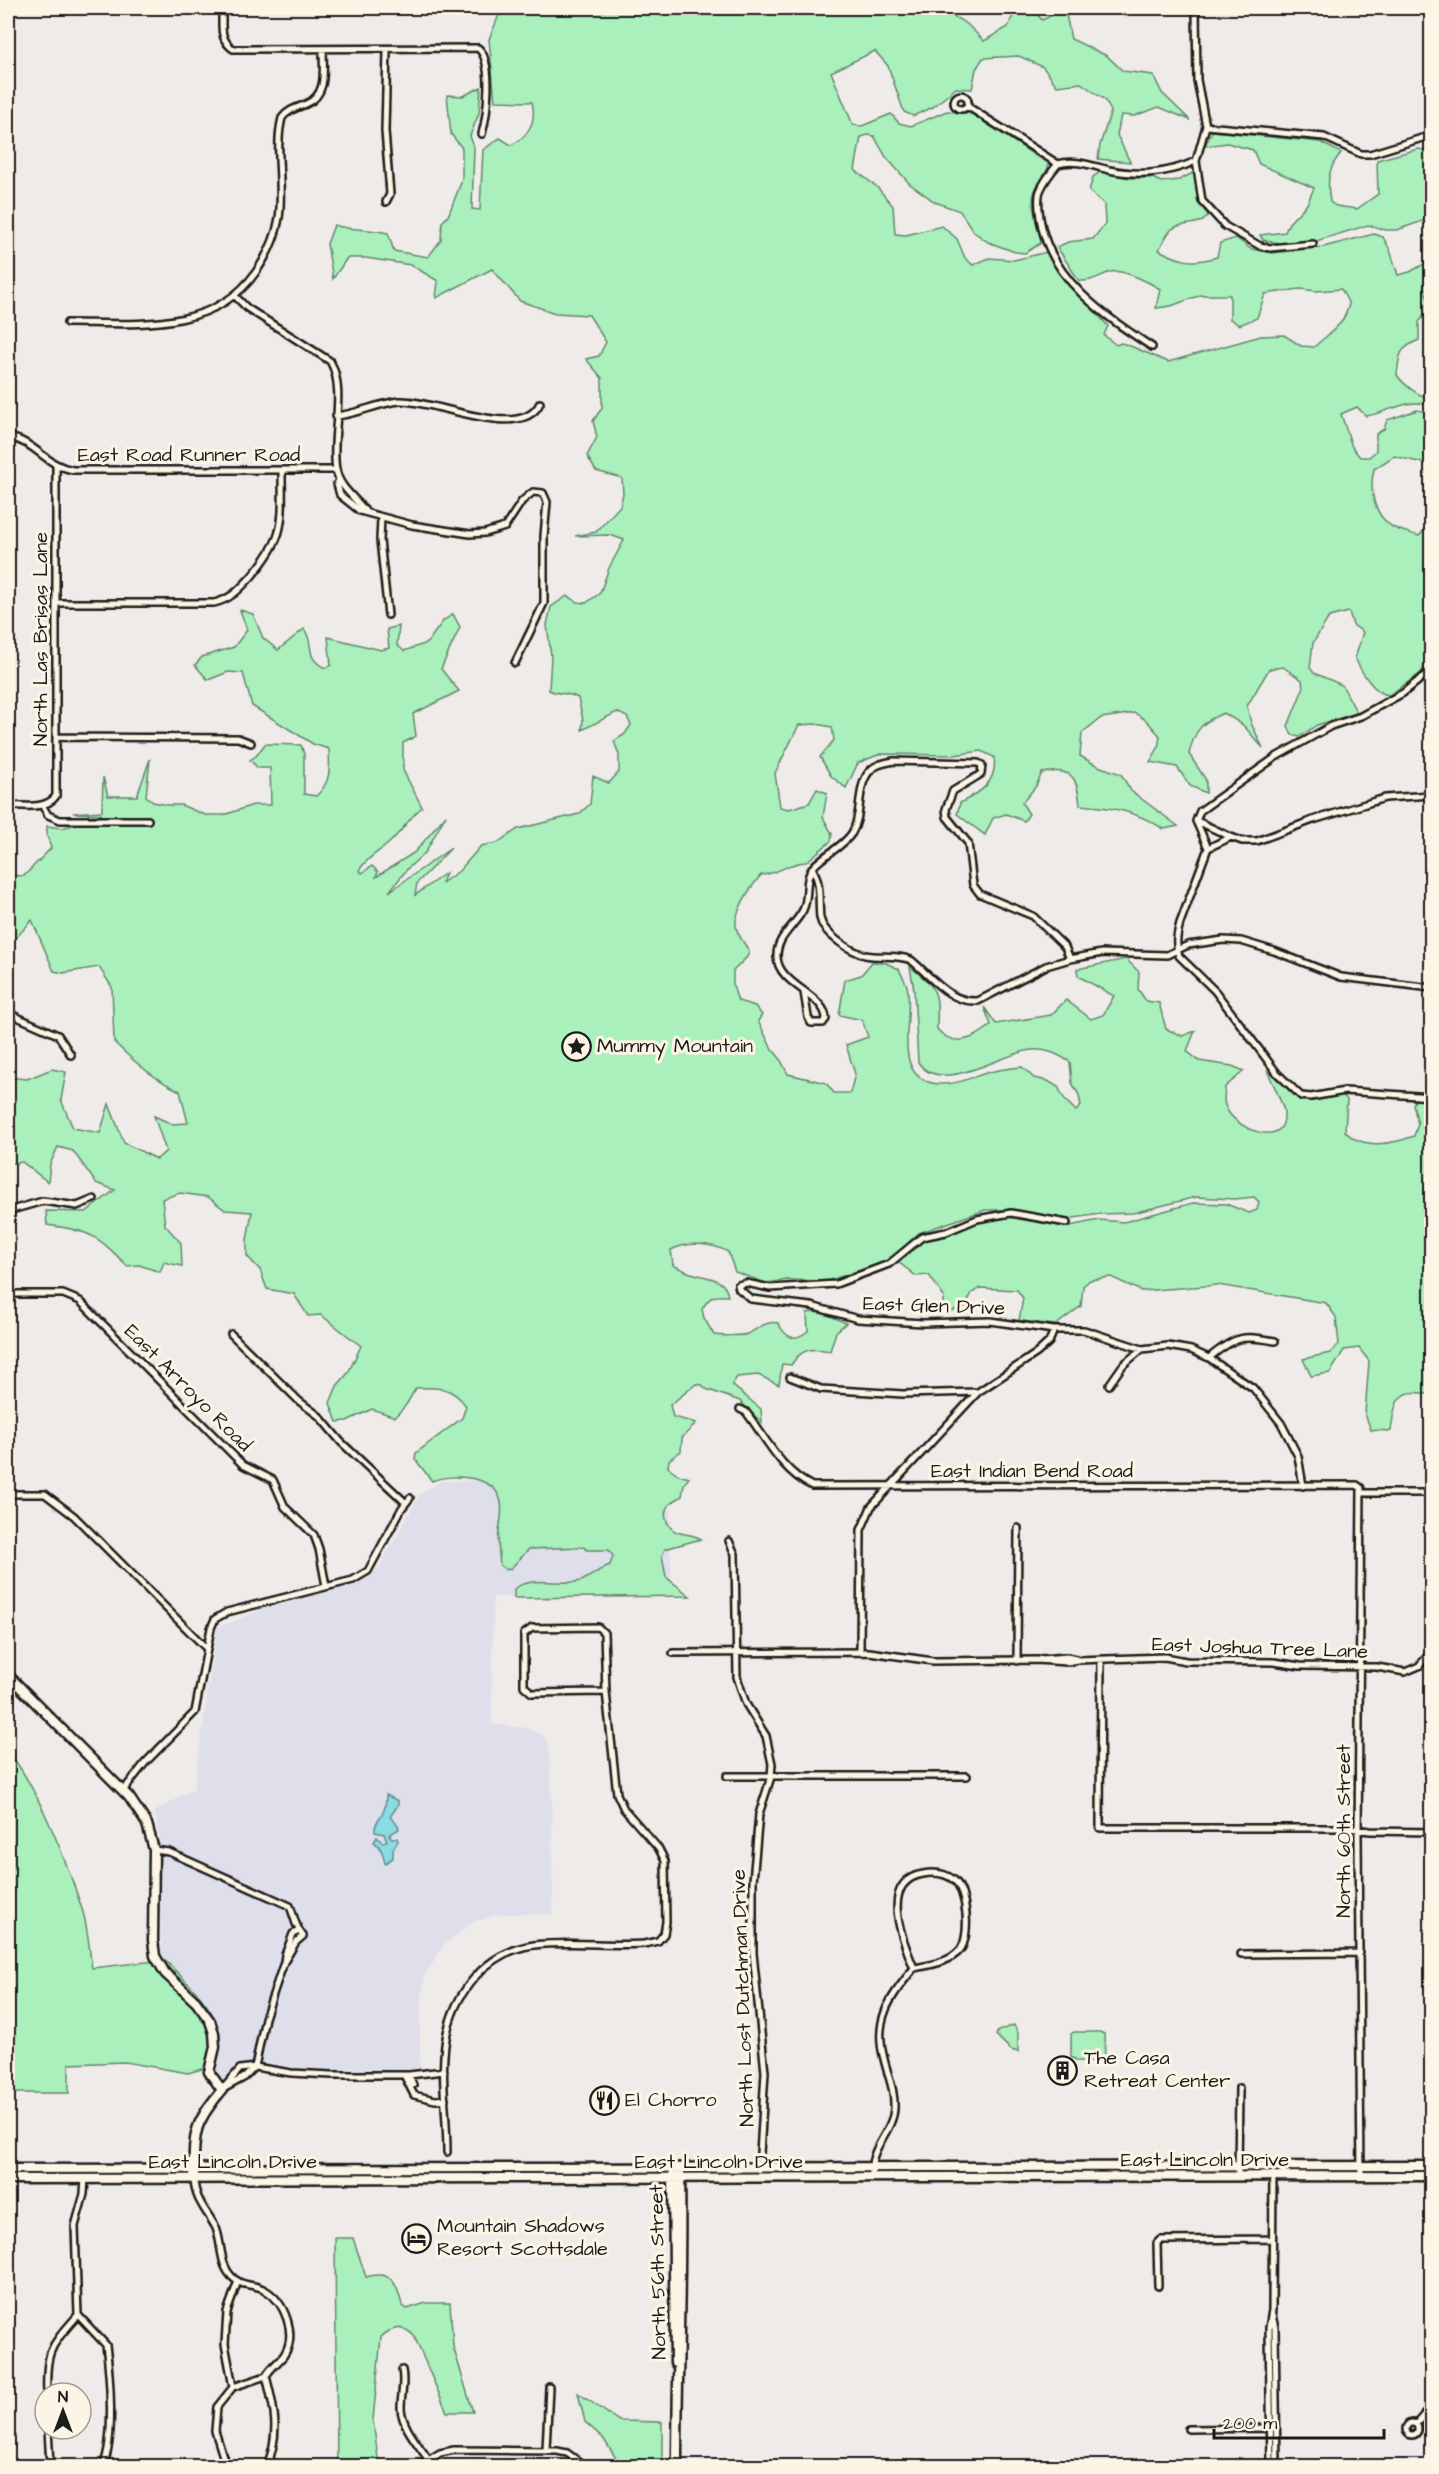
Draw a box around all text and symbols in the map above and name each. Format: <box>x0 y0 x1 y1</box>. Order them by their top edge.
street label: East Road Runner Road <box>78 441 300 469</box>
street label: North Las Brisas Lane <box>27 532 55 746</box>
place icon: Mummy Mountain <box>560 1030 592 1062</box>
place label: Mummy Mountain <box>597 1032 753 1061</box>
street label: East Glen Drive <box>862 1290 1006 1322</box>
street label: East Arroyo Road <box>117 1318 258 1459</box>
street label: East Indian Bend Road <box>931 1457 1133 1485</box>
street label: East Joshua Tree Lane <box>1151 1630 1369 1666</box>
street label: North 60th Street <box>1330 1744 1358 1918</box>
street label: North Lost Dutchman Drive <box>725 1869 761 2127</box>
place label: The Casa Retreat Center <box>1084 2044 1230 2095</box>
building icon: The Casa Retreat Center <box>1047 2054 1079 2086</box>
restaurant icon: El Chorro <box>588 2084 620 2116</box>
place label: El Chorro <box>625 2086 717 2114</box>
street label: East Lincoln Drive <box>1121 2146 1289 2174</box>
street label: East Lincoln Drive <box>149 2148 317 2176</box>
street label: East Lincoln Drive <box>635 2148 803 2176</box>
street label: North 56th Street <box>642 2184 674 2360</box>
place label: Mountain Shadows Resort Scottsdale <box>437 2212 608 2263</box>
hotel icon: Mountain Shadows Resort Scottsdale <box>400 2222 432 2254</box>
north arrow <box>33 2381 93 2441</box>
text: N <box>58 2386 68 2408</box>
scale bar <box>1214 2402 1384 2440</box>
text: 200 m <box>1223 2411 1277 2436</box>

